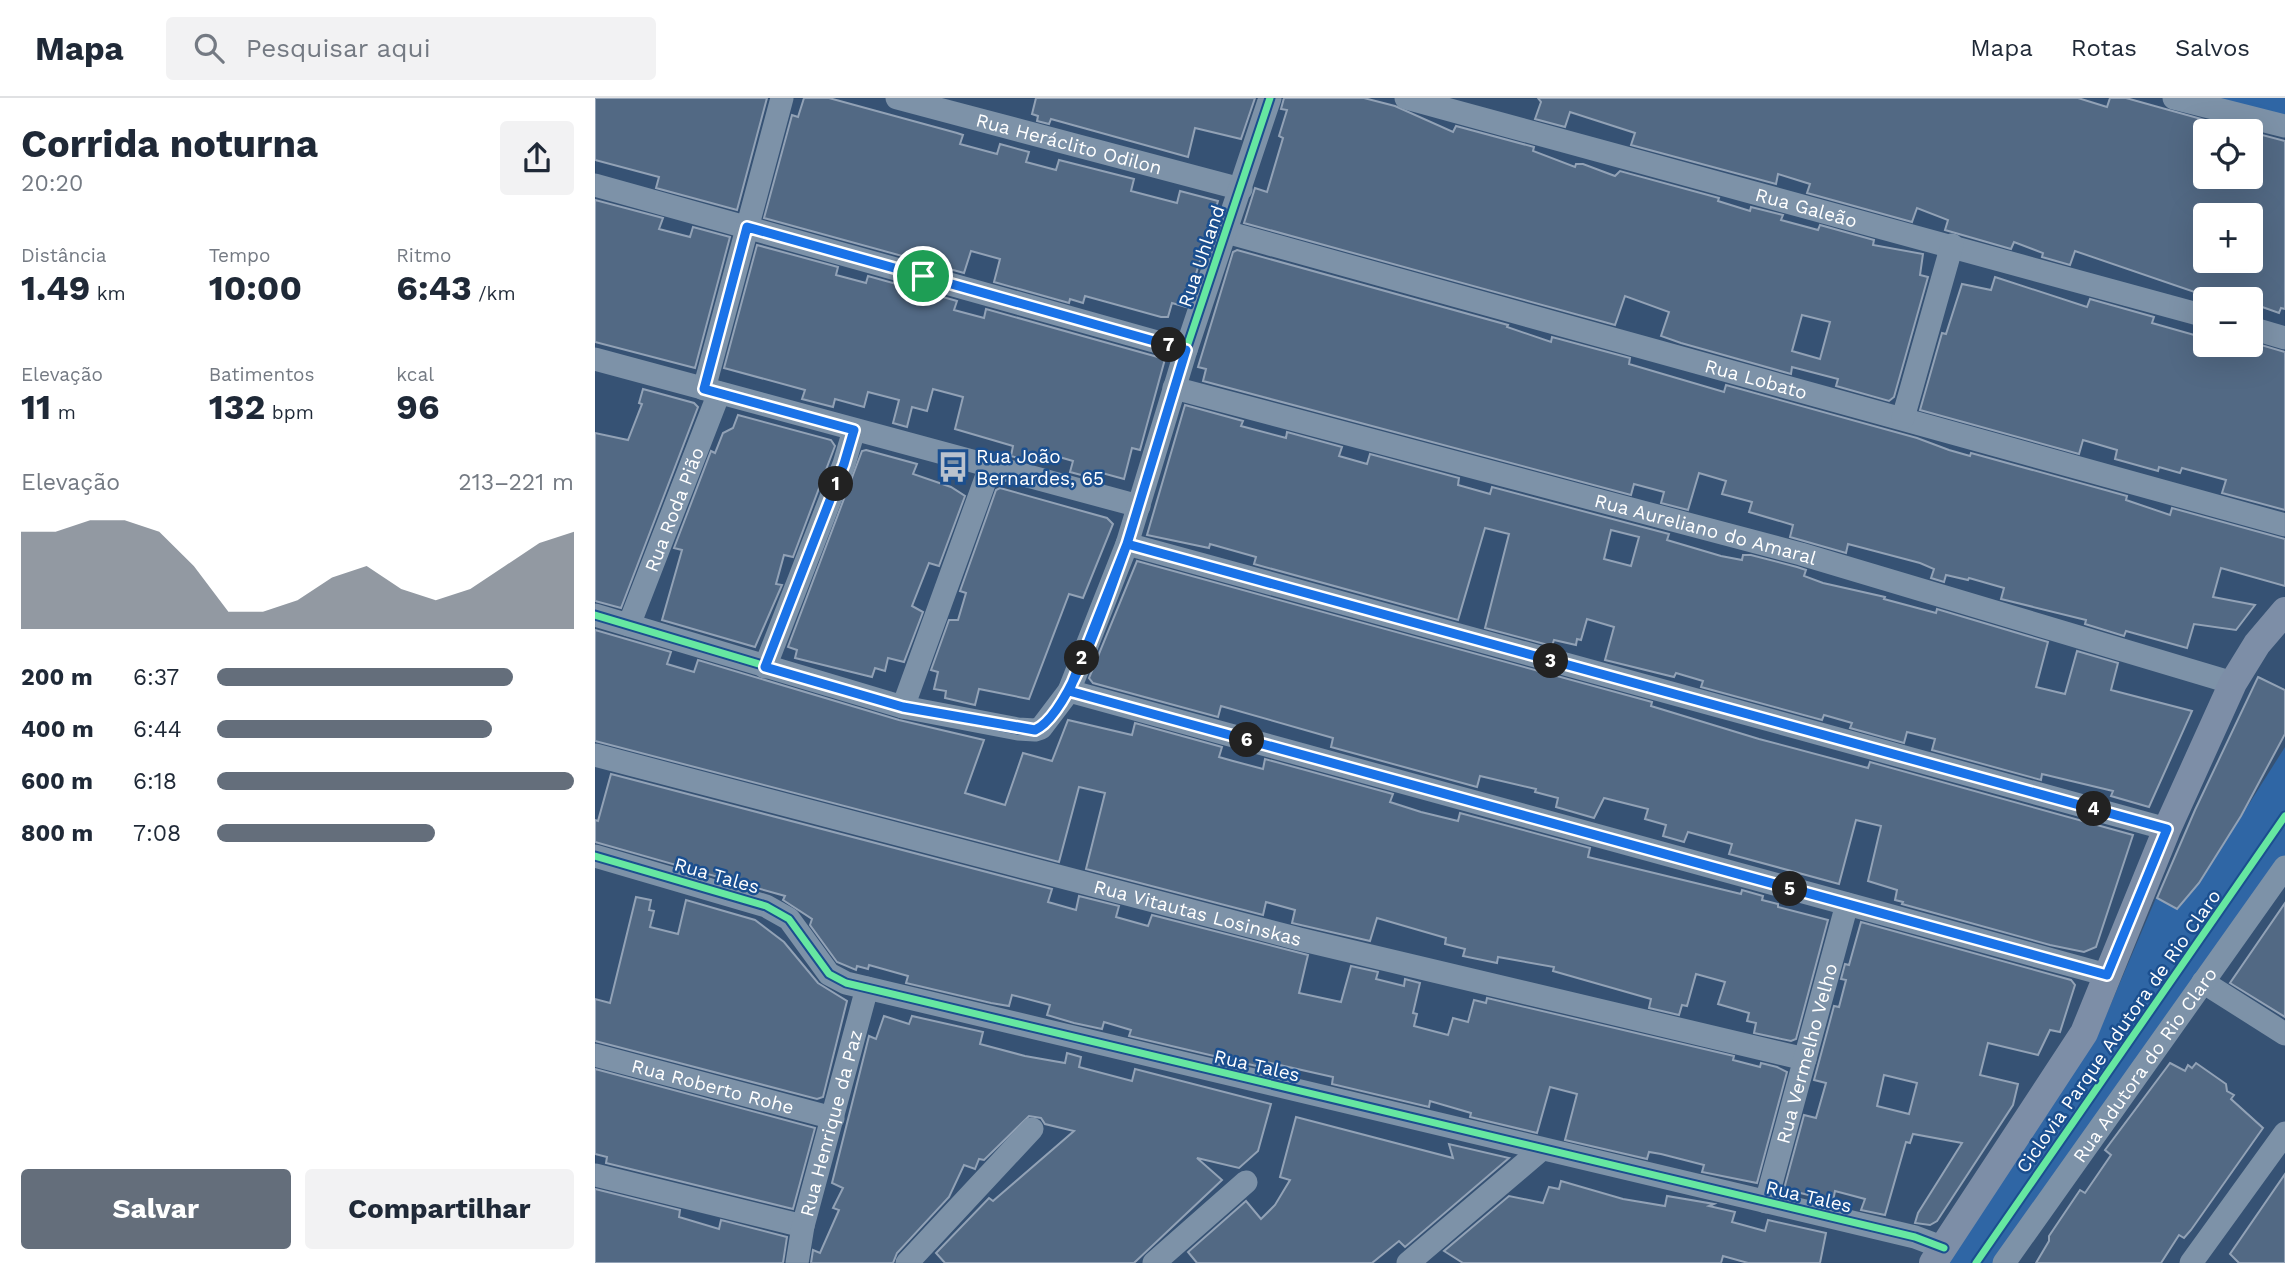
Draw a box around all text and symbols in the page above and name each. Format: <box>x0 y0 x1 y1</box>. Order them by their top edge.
search box <box>166 17 656 80</box>
text: Mapa <box>35 29 124 68</box>
icon: search <box>190 29 228 67</box>
text: Pesquisar aqui <box>246 33 431 63</box>
text: Mapa <box>1970 34 2033 62</box>
text: Rotas <box>2071 34 2137 62</box>
text: Salvos <box>2175 34 2250 62</box>
street label: Rua Heráclito Odilon <box>973 108 1165 180</box>
map controls <box>2193 119 2263 357</box>
button: locate <box>2193 119 2263 189</box>
button: share <box>500 121 574 195</box>
text: Corrida noturna <box>21 122 318 166</box>
text: 20:20 <box>21 170 83 197</box>
street label: Rua Galeão <box>1753 183 1860 233</box>
street label: Rua Uhland <box>1173 202 1230 310</box>
button: + <box>2193 203 2263 273</box>
text: Distância <box>21 244 107 267</box>
text: Tempo <box>209 244 270 267</box>
text: Ritmo <box>396 244 451 267</box>
pin <box>893 246 953 306</box>
icon: arrive <box>904 257 942 295</box>
text: 1.49 <box>21 267 90 309</box>
text: 10:00 <box>209 267 302 309</box>
text: 6:43 <box>396 267 472 309</box>
text: km <box>90 282 126 305</box>
text: /km <box>472 282 516 305</box>
button: − <box>2193 287 2263 357</box>
pin: 7 <box>1151 328 1187 362</box>
text: 7 <box>1163 333 1174 356</box>
street label: Rua Lobato <box>1702 354 1810 404</box>
text: Elevação <box>21 363 103 386</box>
text: Batimentos <box>209 363 315 386</box>
text: kcal <box>396 363 434 386</box>
text: 11 <box>21 386 51 428</box>
text: 132 <box>209 386 265 428</box>
text: 96 <box>396 386 439 428</box>
text: m <box>51 401 76 424</box>
text: bpm <box>265 401 314 424</box>
street label: Rua Roda Pião <box>640 444 709 575</box>
place label: Rua João Bernardes, 65 <box>976 445 1104 490</box>
bus stop icon: Rua João Bernardes, 65 <box>936 450 970 484</box>
pin: 1 <box>819 466 853 502</box>
text: Elevação <box>21 469 120 496</box>
text: 213–221 m <box>458 469 574 496</box>
text: 1 <box>831 472 840 495</box>
street label: Rua Aureliano do Amaral <box>1592 489 1819 570</box>
pin: 2 <box>1065 640 1099 676</box>
pin: 3 <box>1534 644 1569 678</box>
text: 2 <box>1076 646 1087 669</box>
text: 3 <box>1545 649 1556 672</box>
text: 200 m <box>21 664 93 691</box>
text: 6:37 <box>133 664 179 691</box>
text: 400 m <box>21 716 94 743</box>
text: 6:44 <box>133 716 182 743</box>
pin: 6 <box>1229 722 1265 758</box>
text: 6 <box>1241 728 1252 751</box>
text: 600 m <box>21 768 93 795</box>
text: 6:18 <box>133 768 177 795</box>
pin: 4 <box>2077 792 2111 826</box>
text: 4 <box>2087 797 2100 820</box>
text: 800 m <box>21 820 93 847</box>
text: 7:08 <box>133 820 181 847</box>
street label: Rua Tales <box>672 852 762 899</box>
pin: 5 <box>1773 872 1807 906</box>
street label: Rua Vitautas Losinskas <box>1091 875 1304 951</box>
text: 5 <box>1784 877 1795 900</box>
street label: Ciclovia Parque Adutora de Rio Claro <box>2011 885 2226 1177</box>
street label: Rua Vermelho Velho <box>1771 961 1842 1146</box>
street label: Rua Adutora do Rio Claro <box>2068 963 2222 1167</box>
street label: Rua Henrique da Paz <box>795 1027 867 1219</box>
street label: Rua Tales <box>1212 1044 1302 1087</box>
street label: Rua Roberto Rohe <box>629 1054 797 1119</box>
button: Salvar <box>21 1169 291 1249</box>
button: Compartilhar <box>305 1169 574 1249</box>
street label: Rua Tales <box>1764 1175 1854 1218</box>

